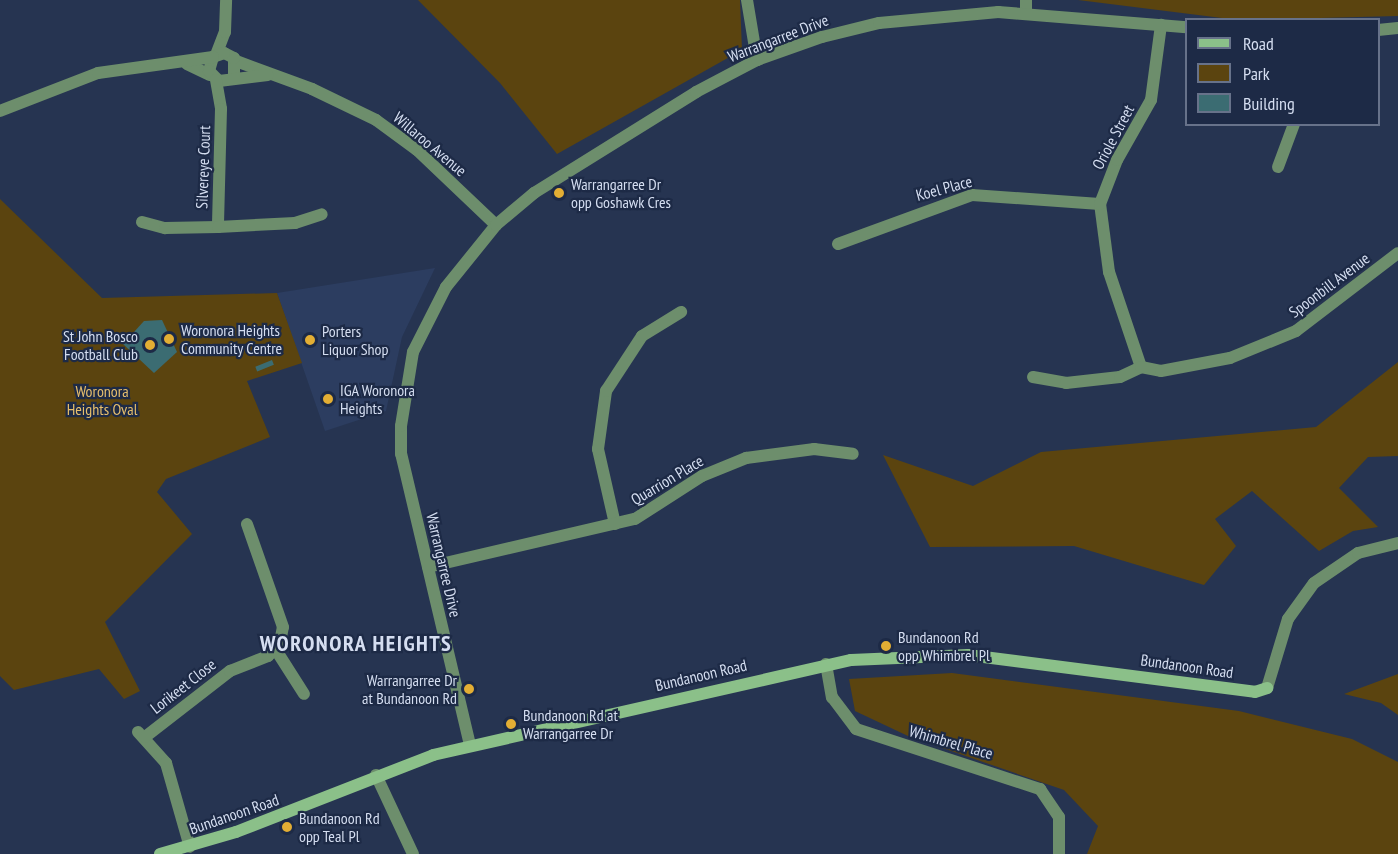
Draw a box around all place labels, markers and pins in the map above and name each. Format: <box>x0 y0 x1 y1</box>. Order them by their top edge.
place label: Warrangarree Dr opp Goshawk Cres <box>571 174 671 212</box>
marker: Warrangarree Dr opp Goshawk Cres <box>552 186 566 200</box>
place label: Woronora Heights Community Centre <box>181 320 283 358</box>
place label: Porters Liquor Shop <box>322 321 388 359</box>
place label: St John Bosco Football Club <box>63 326 138 364</box>
marker: Woronora Heights Community Centre <box>162 332 176 346</box>
marker: Porters Liquor Shop <box>303 333 317 347</box>
marker: St John Bosco Football Club <box>143 338 157 352</box>
place label: IGA Woronora Heights <box>340 380 416 418</box>
marker: IGA Woronora Heights <box>321 392 335 406</box>
place label: Bundanoon Rd opp Whimbrel Pl <box>898 627 990 665</box>
marker: Bundanoon Rd opp Whimbrel Pl <box>879 639 893 653</box>
place label: Warrangarree Dr at Bundanoon Rd <box>362 670 457 708</box>
marker: Warrangarree Dr at Bundanoon Rd <box>462 682 476 696</box>
place label: Bundanoon Rd at Warrangarree Dr <box>523 705 618 743</box>
marker: Bundanoon Rd at Warrangarree Dr <box>504 717 518 731</box>
place label: Bundanoon Rd opp Teal Pl <box>299 808 380 846</box>
marker: Bundanoon Rd opp Teal Pl <box>280 820 294 834</box>

